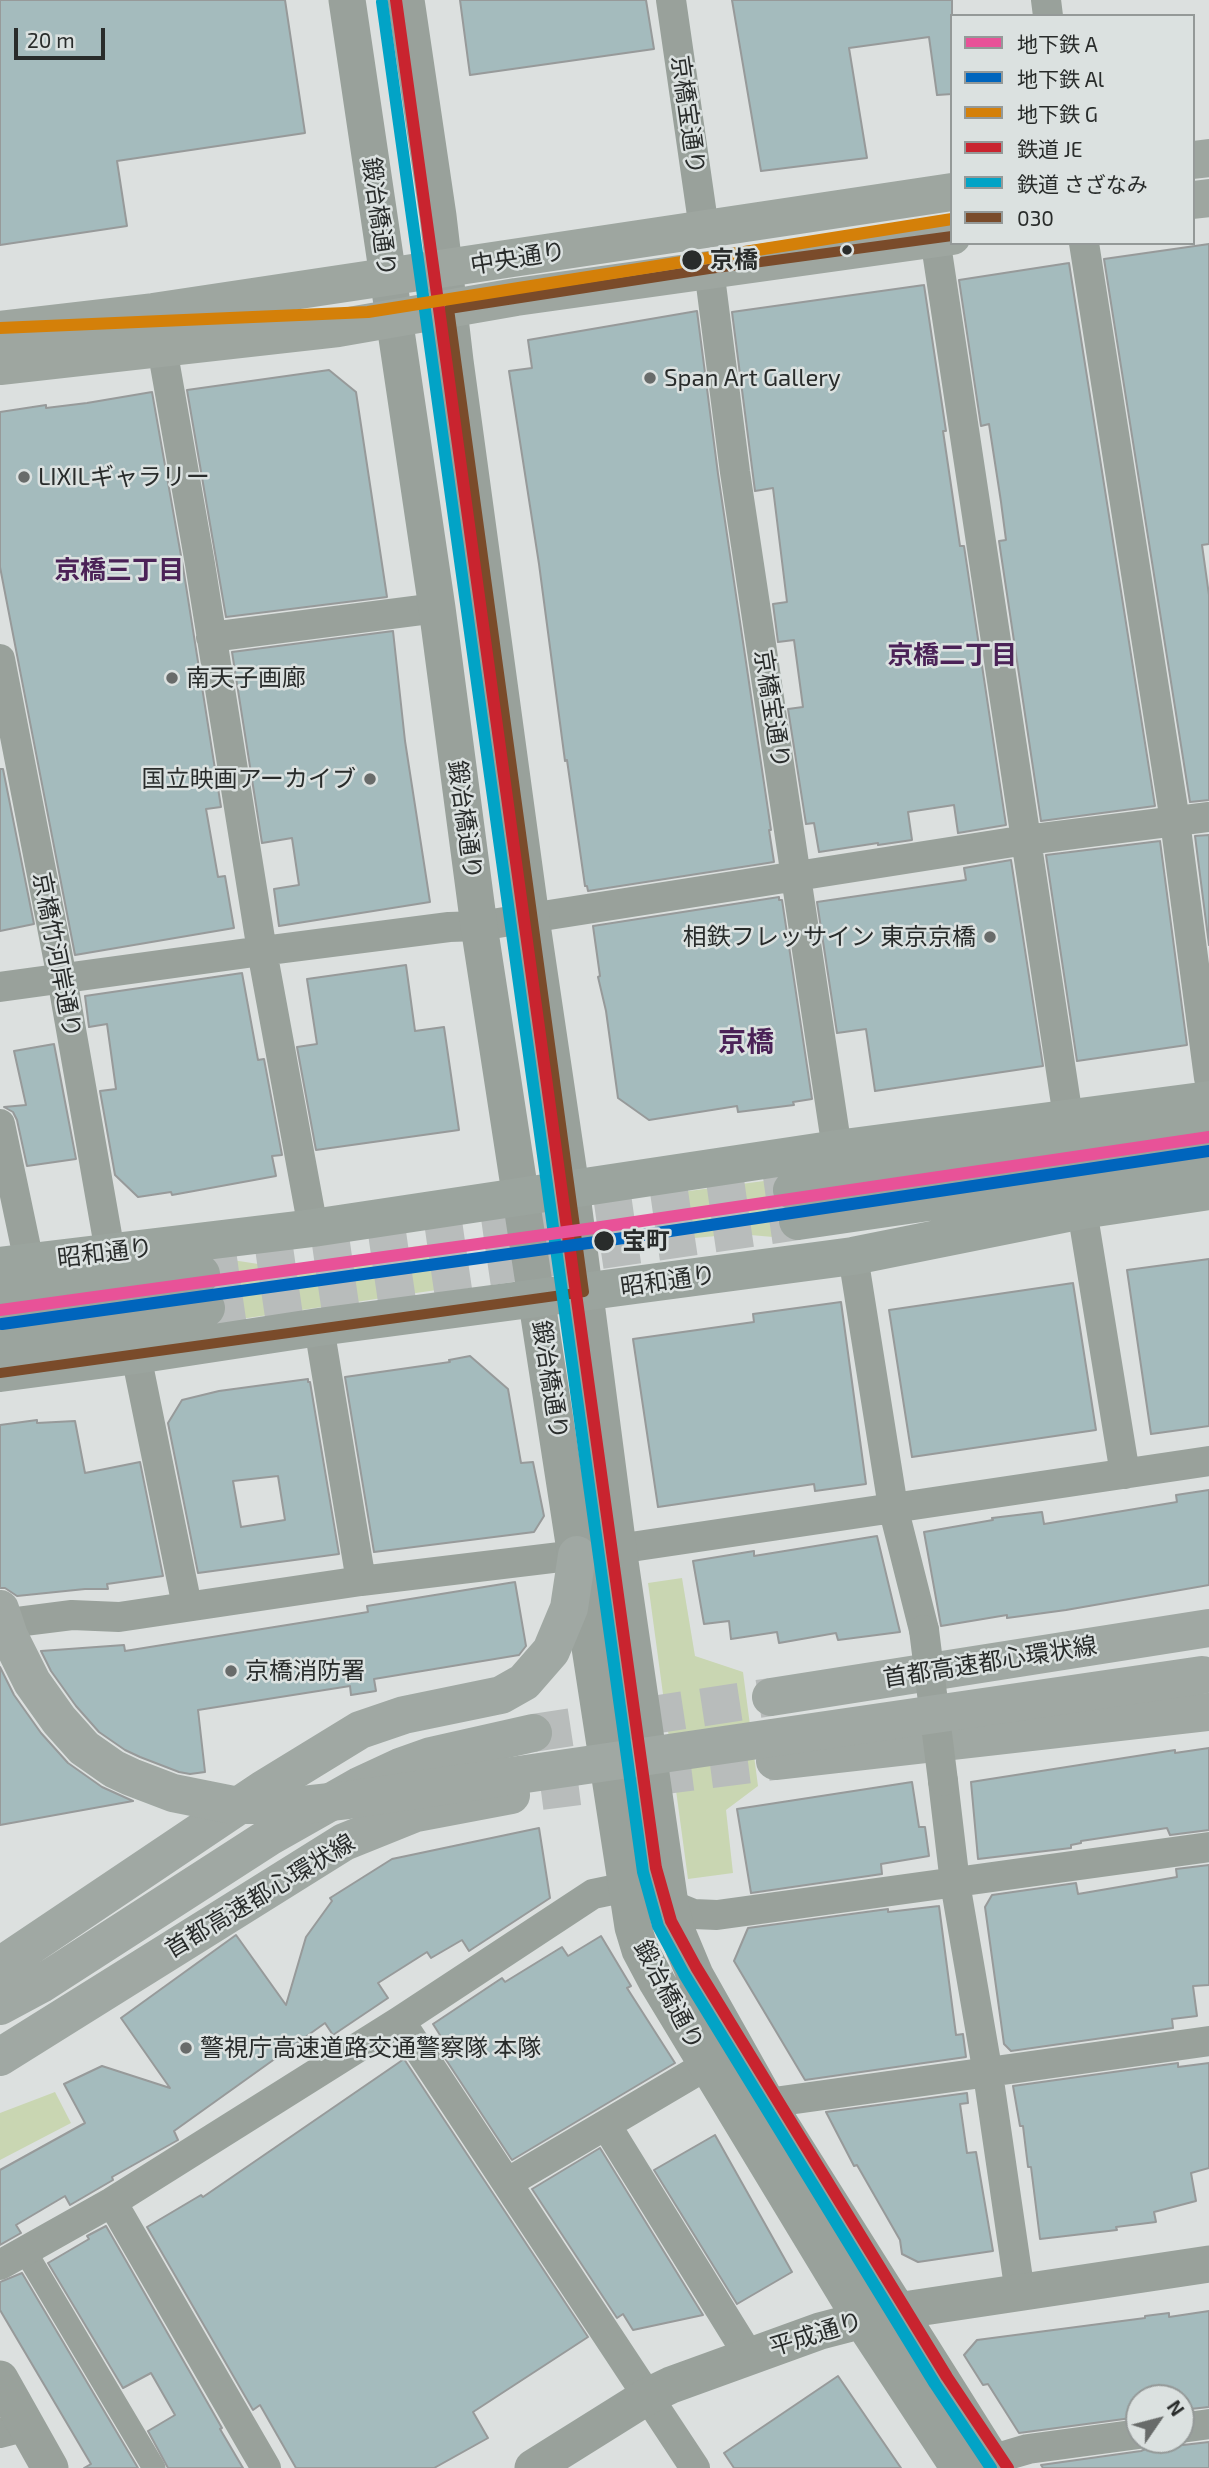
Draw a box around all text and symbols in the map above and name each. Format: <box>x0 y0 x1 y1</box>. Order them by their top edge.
scale bar <box>18 14 108 58</box>
legend <box>950 14 1195 245</box>
text: 20 m <box>27 27 75 52</box>
text: 地下鉄 A <box>1017 31 1098 56</box>
street label: 京橋宝通り <box>665 54 711 176</box>
text: 地下鉄 Al <box>1017 66 1104 91</box>
text: 地下鉄 G <box>1017 101 1098 126</box>
text: 鉄道 JE <box>1017 136 1083 161</box>
street label: 鍛冶橋通り <box>356 156 402 278</box>
text: 鉄道 さざなみ <box>1017 171 1148 196</box>
text: 030 <box>1017 205 1054 230</box>
street label: 中央通り <box>468 236 568 280</box>
unlabelled marker <box>840 243 854 257</box>
place label: 京橋 <box>710 246 758 274</box>
marker: 京橋 <box>680 248 704 272</box>
place label: Span Art Gallery <box>664 364 841 392</box>
marker: Span Art Gallery <box>642 370 658 386</box>
place label: LIXILギャラリー <box>38 463 210 491</box>
marker: LIXILギャラリー <box>16 469 32 485</box>
district label: 京橋三丁目 <box>54 554 184 586</box>
district label: 京橋二丁目 <box>887 639 1017 671</box>
street label: 京橋宝通り <box>748 647 796 771</box>
place label: 南天子画廊 <box>186 664 306 692</box>
marker: 南天子画廊 <box>164 670 180 686</box>
street label: 鍛冶橋通り <box>442 759 488 881</box>
place label: 国立映画アーカイブ <box>141 765 356 793</box>
marker: 国立映画アーカイブ <box>362 771 378 787</box>
street label: 京橋竹河岸通り <box>27 870 87 1040</box>
place label: 相鉄フレッサイン 東京京橋 <box>683 923 976 951</box>
marker: 相鉄フレッサイン 東京京橋 <box>982 929 998 945</box>
district label: 京橋 <box>718 1025 774 1059</box>
place label: 宝町 <box>622 1227 670 1255</box>
marker: 宝町 <box>592 1229 616 1253</box>
street label: 昭和通り <box>56 1233 154 1273</box>
street label: 昭和通り <box>618 1260 718 1302</box>
street label: 鍛冶橋通り <box>526 1318 574 1442</box>
street label: 首都高速都心環状線 <box>881 1631 1099 1693</box>
place label: 京橋消防署 <box>245 1657 365 1685</box>
marker: 京橋消防署 <box>223 1663 239 1679</box>
street label: 首都高速都心環状線 <box>160 1828 360 1964</box>
street label: 鍛冶橋通り <box>628 1935 710 2055</box>
place label: 警視庁高速道路交通警察隊 本隊 <box>200 2034 541 2062</box>
marker: 警視庁高速道路交通警察隊 本隊 <box>178 2040 194 2056</box>
street label: 平成通り <box>766 2306 866 2362</box>
north arrow <box>1125 2384 1195 2454</box>
text: N <box>1163 2396 1189 2420</box>

